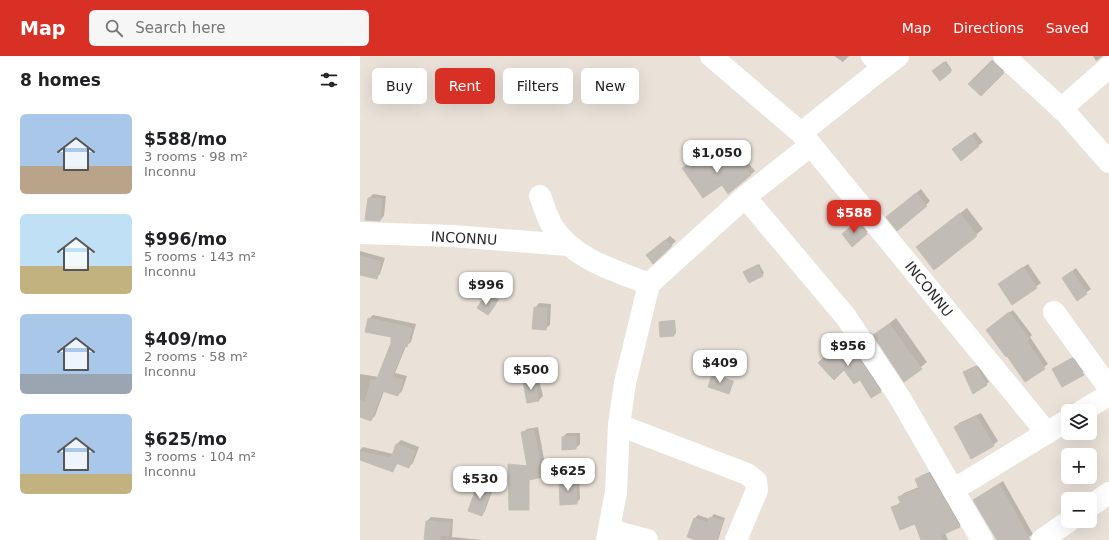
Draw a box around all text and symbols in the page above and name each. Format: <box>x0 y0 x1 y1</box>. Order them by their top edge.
search box <box>89 10 369 46</box>
text: Map <box>20 17 65 39</box>
icon: search <box>103 17 125 39</box>
text: Search here <box>135 19 225 37</box>
text: Map <box>902 20 931 36</box>
text: Directions <box>953 20 1024 36</box>
text: Saved <box>1046 20 1089 36</box>
chip: Buy <box>372 68 427 104</box>
chip: Rent <box>435 68 495 104</box>
chip: Filters <box>503 68 573 104</box>
chip: New <box>581 68 639 104</box>
icon: filters <box>318 69 340 91</box>
text: 8 homes <box>20 70 101 90</box>
text: $588/mo <box>144 129 227 149</box>
icon: home <box>52 130 100 178</box>
pin: $1,050 <box>684 140 750 174</box>
text: $1,050 <box>692 145 742 160</box>
text: 3 rooms · 98 m² <box>144 149 248 164</box>
text: Inconnu <box>144 164 196 179</box>
pin: $588 <box>830 200 878 234</box>
text: $588 <box>836 205 872 220</box>
street label: INCONNU <box>430 228 498 248</box>
text: $996/mo <box>144 229 227 249</box>
icon: home <box>52 230 100 278</box>
text: 5 rooms · 143 m² <box>144 249 256 264</box>
street label: INCONNU <box>902 258 956 320</box>
text: Inconnu <box>144 264 196 279</box>
pin: $996 <box>462 272 510 306</box>
text: $996 <box>468 277 504 292</box>
text: $409/mo <box>144 329 227 349</box>
icon: home <box>52 330 100 378</box>
pin: $956 <box>824 333 872 367</box>
text: $956 <box>830 338 866 353</box>
text: 2 rooms · 58 m² <box>144 349 248 364</box>
pin: $409 <box>696 350 744 384</box>
text: $409 <box>702 355 738 370</box>
pin: $500 <box>507 357 555 391</box>
text: $500 <box>513 362 549 377</box>
text: Inconnu <box>144 364 196 379</box>
map controls <box>1061 404 1097 528</box>
button: layers <box>1061 404 1097 440</box>
text: $625/mo <box>144 429 227 449</box>
icon: home <box>52 430 100 478</box>
button: + <box>1061 448 1097 484</box>
text: 3 rooms · 104 m² <box>144 449 256 464</box>
pin: $625 <box>544 458 592 492</box>
text: $625 <box>550 463 586 478</box>
text: Inconnu <box>144 464 196 479</box>
pin: $530 <box>456 466 504 500</box>
text: $530 <box>462 471 498 486</box>
button: − <box>1061 492 1097 528</box>

